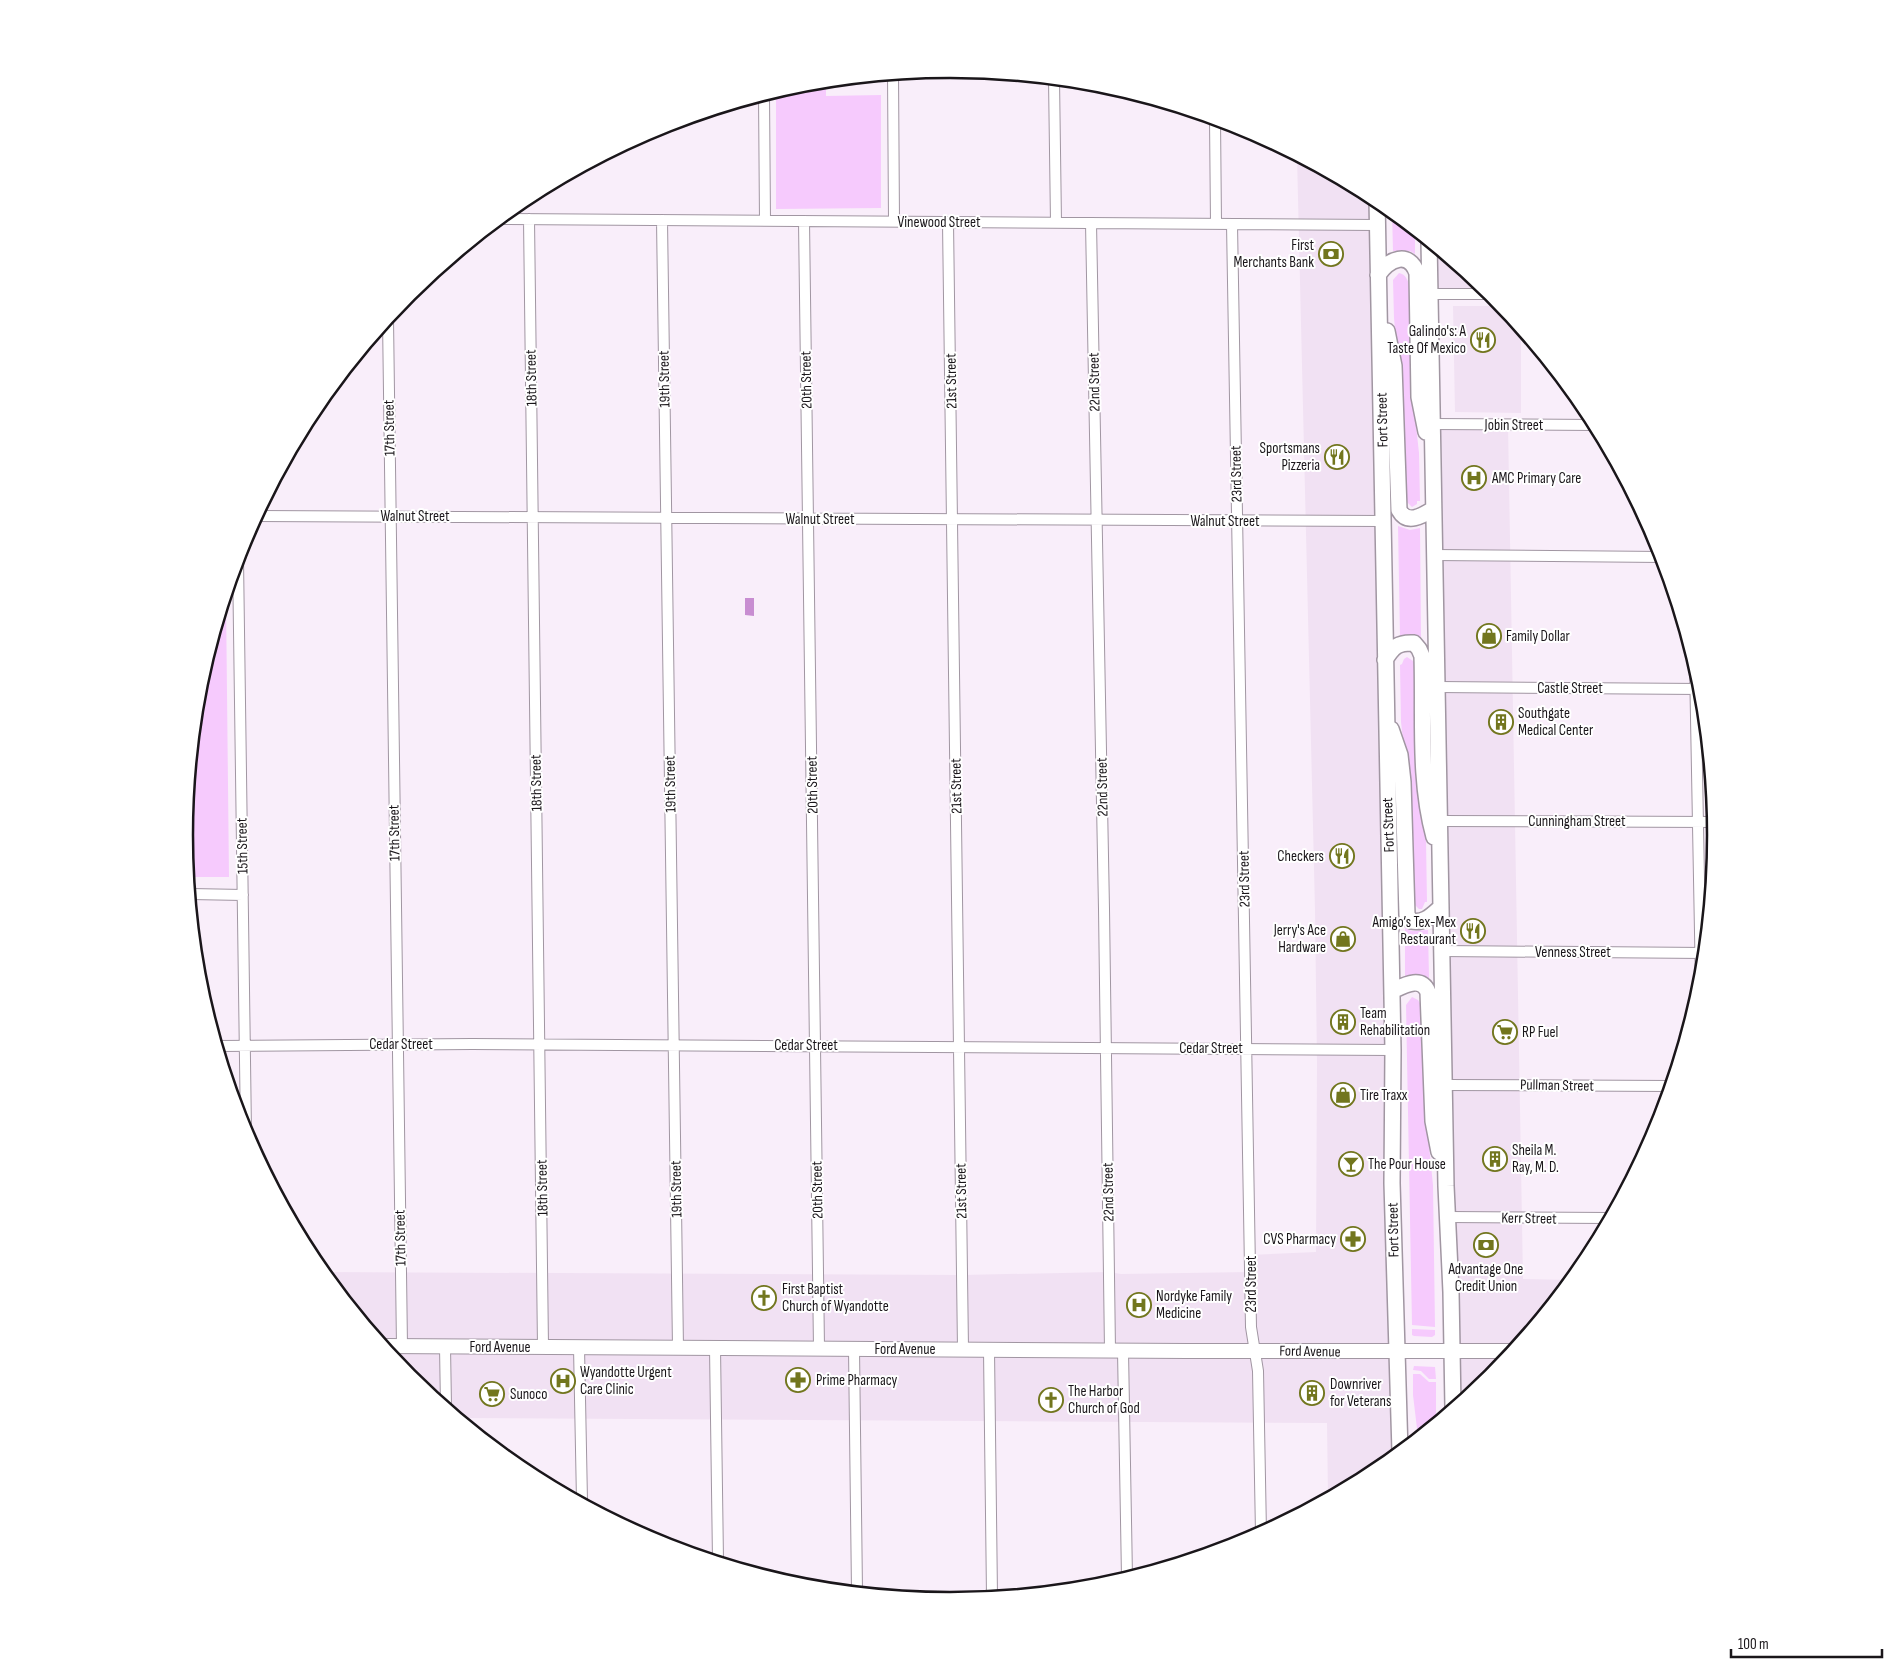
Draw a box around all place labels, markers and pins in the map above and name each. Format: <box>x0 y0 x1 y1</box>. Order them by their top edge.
place label: First Merchants Bank <box>1233 236 1314 272</box>
bank icon: First Merchants Bank <box>1318 241 1344 267</box>
place label: Galindo's: A Taste Of Mexico <box>1387 322 1467 358</box>
restaurant icon: Galindo's: A Taste Of Mexico <box>1470 327 1496 353</box>
place label: Sportsmans Pizzeria <box>1260 439 1320 475</box>
restaurant icon: Sportsmans Pizzeria <box>1324 444 1350 470</box>
hospital icon: AMC Primary Care <box>1461 465 1487 491</box>
place label: AMC Primary Care <box>1491 469 1581 488</box>
shop icon: Family Dollar <box>1476 623 1502 649</box>
place label: Family Dollar <box>1506 627 1571 646</box>
place label: Southgate Medical Center <box>1518 704 1594 740</box>
building icon: Southgate Medical Center <box>1488 709 1514 735</box>
restaurant icon: Checkers <box>1329 843 1355 869</box>
place label: Checkers <box>1277 847 1324 866</box>
place label: Amigo’s Tex-Mex Restaurant <box>1371 913 1456 949</box>
restaurant icon: Amigo’s Tex-Mex Restaurant <box>1460 918 1486 944</box>
place label: Jerry's Ace Hardware <box>1273 921 1326 957</box>
shop icon: Jerry's Ace Hardware <box>1330 926 1356 952</box>
place label: Team Rehabilitation <box>1360 1004 1430 1040</box>
building icon: Team Rehabilitation <box>1330 1009 1356 1035</box>
supermarket icon: RP Fuel <box>1492 1019 1518 1045</box>
place label: RP Fuel <box>1522 1023 1558 1042</box>
shop icon: Tire Traxx <box>1330 1082 1356 1108</box>
place label: Tire Traxx <box>1360 1086 1408 1105</box>
place label: Sheila M. Ray, M. D. <box>1512 1141 1559 1177</box>
building icon: Sheila M. Ray, M. D. <box>1482 1146 1508 1172</box>
bar icon: The Pour House <box>1338 1151 1364 1177</box>
place label: The Pour House <box>1368 1155 1446 1174</box>
pharmacy icon: CVS Pharmacy <box>1340 1226 1366 1252</box>
place label: CVS Pharmacy <box>1263 1230 1336 1249</box>
bank icon: Advantage One Credit Union <box>1473 1232 1499 1258</box>
place label: Advantage One Credit Union <box>1448 1260 1523 1296</box>
place label: First Baptist Church of Wyandotte <box>782 1280 889 1316</box>
church icon: First Baptist Church of Wyandotte <box>751 1285 777 1311</box>
place label: Nordyke Family Medicine <box>1156 1287 1232 1323</box>
hospital icon: Nordyke Family Medicine <box>1126 1292 1152 1318</box>
place label: Wyandotte Urgent Care Clinic <box>580 1363 672 1399</box>
pharmacy icon: Prime Pharmacy <box>785 1367 811 1393</box>
hospital icon: Wyandotte Urgent Care Clinic <box>550 1368 576 1394</box>
place label: Prime Pharmacy <box>816 1371 898 1390</box>
place label: Downriver for Veterans <box>1330 1375 1391 1411</box>
building icon: Downriver for Veterans <box>1299 1380 1325 1406</box>
supermarket icon: Sunoco <box>479 1381 505 1407</box>
place label: The Harbor Church of God <box>1068 1382 1140 1418</box>
place label: Sunoco <box>510 1385 548 1404</box>
church icon: The Harbor Church of God <box>1038 1387 1064 1413</box>

